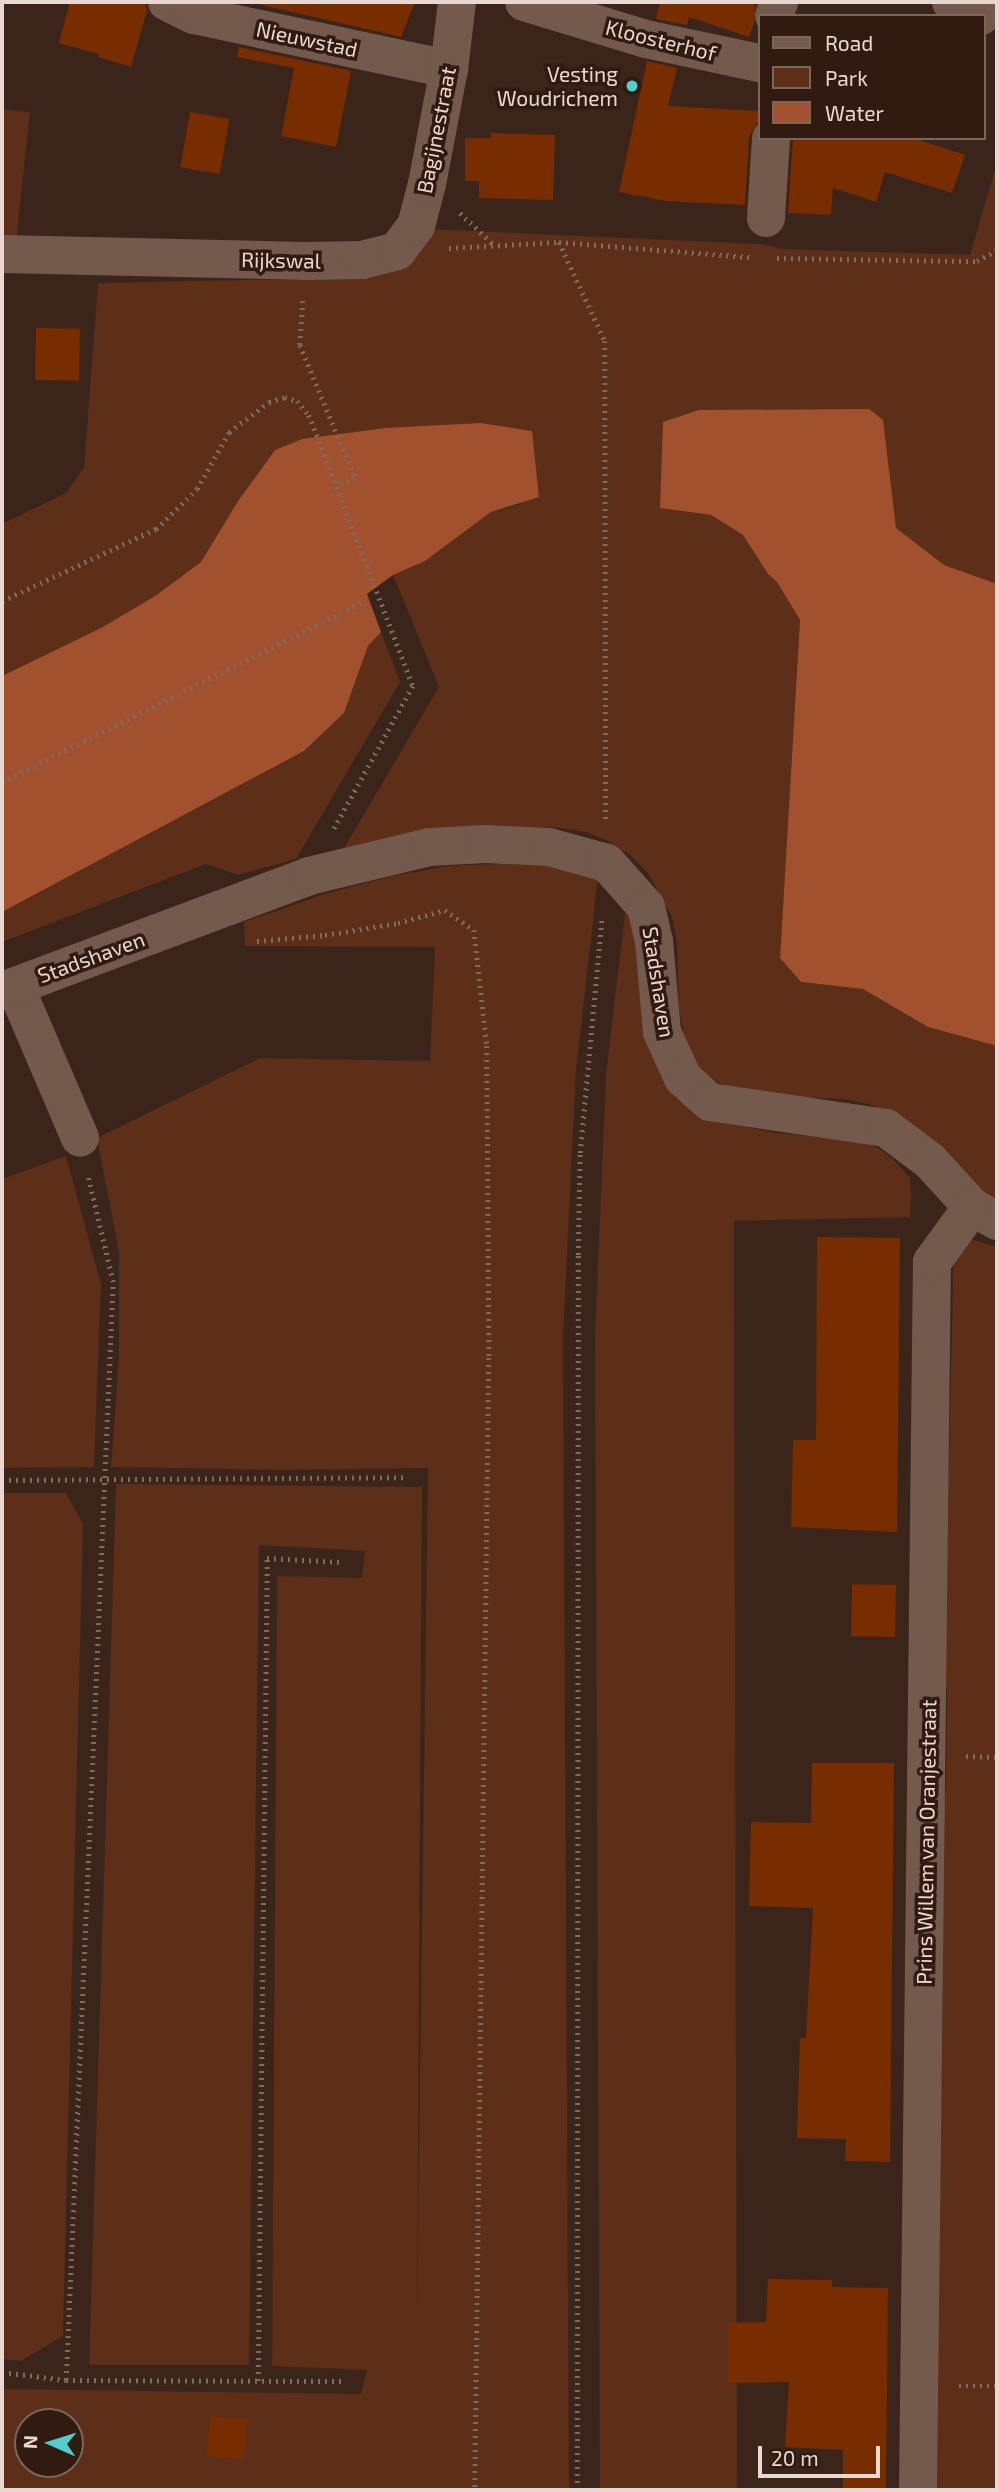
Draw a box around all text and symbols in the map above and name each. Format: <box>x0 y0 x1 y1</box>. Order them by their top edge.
street label: Kloosterhof <box>603 14 719 66</box>
legend <box>758 14 985 140</box>
street label: Nieuwstad <box>254 16 360 62</box>
text: Road <box>825 30 873 55</box>
place label: Vesting Woudrichem <box>497 61 618 111</box>
street label: Bagijnestraat <box>411 65 461 195</box>
text: Park <box>825 65 868 90</box>
marker: Vesting Woudrichem <box>624 78 640 94</box>
text: Water <box>825 100 884 125</box>
street label: Rijkswal <box>241 247 321 273</box>
street label: Stadshaven <box>638 925 680 1039</box>
street label: Stadshaven <box>34 926 148 988</box>
street label: Prins Willem van Oranjestraat <box>911 1699 941 1985</box>
north arrow <box>14 2408 84 2478</box>
scale bar <box>761 2432 884 2476</box>
text: N <box>18 2435 41 2449</box>
text: 20 m <box>771 2445 819 2470</box>

